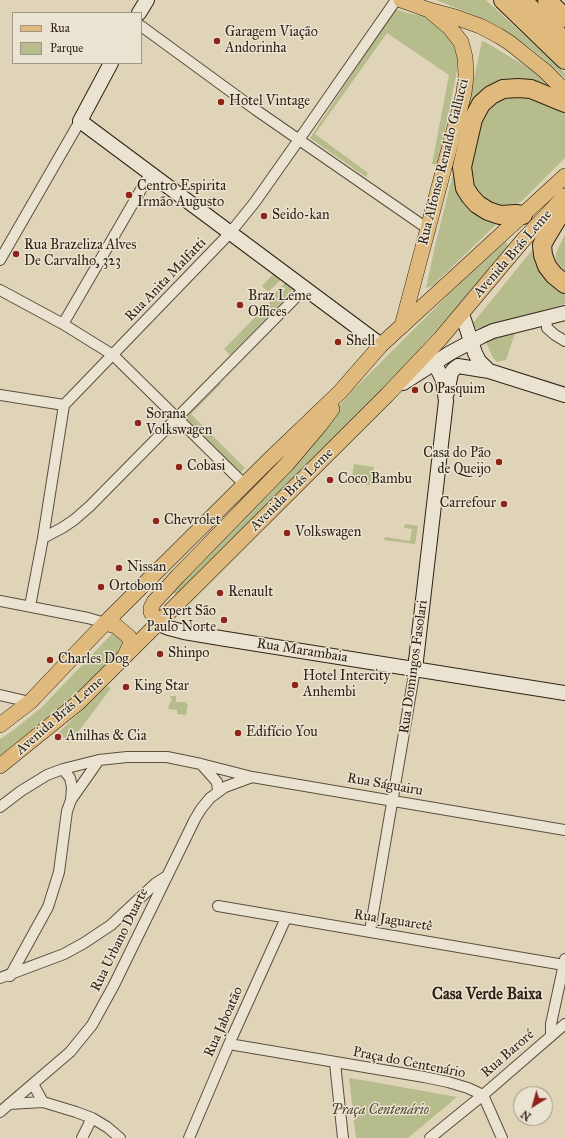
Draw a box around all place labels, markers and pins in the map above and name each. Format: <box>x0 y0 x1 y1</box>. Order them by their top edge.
place label: Garagem Viação Andorinha <box>225 25 318 58</box>
marker: Garagem Viação Andorinha <box>212 36 222 46</box>
place label: Hotel Vintage <box>229 94 310 110</box>
marker: Hotel Vintage <box>216 97 226 107</box>
place label: Centro Espirita Irmão Augusto <box>137 179 226 212</box>
marker: Centro Espirita Irmão Augusto <box>124 190 134 200</box>
place label: Seido-kan <box>272 208 330 224</box>
marker: Seido-kan <box>259 211 269 221</box>
place label: Rua Brazeliza Alves De Carvalho, 323 <box>24 238 136 270</box>
marker: Rua Brazeliza Alves De Carvalho, 323 <box>11 249 21 259</box>
place label: Braz Leme Offices <box>248 289 312 322</box>
marker: Braz Leme Offices <box>235 300 245 310</box>
place label: Shell <box>346 334 375 350</box>
marker: Shell <box>333 337 343 347</box>
place label: O Pasquim <box>423 382 485 398</box>
marker: O Pasquim <box>410 385 420 395</box>
place label: Sorana Volkswagen <box>146 407 212 440</box>
marker: Sorana Volkswagen <box>133 418 143 428</box>
place label: Casa do Pão de Queijo <box>423 446 491 478</box>
marker: Casa do Pão de Queijo <box>494 457 504 467</box>
place label: Cobasi <box>187 459 225 475</box>
marker: Cobasi <box>174 462 184 472</box>
place label: Coco Bambu <box>338 472 412 488</box>
marker: Coco Bambu <box>325 475 335 485</box>
place label: Carrefour <box>440 496 496 512</box>
marker: Carrefour <box>499 499 509 509</box>
place label: Chevrolet <box>164 513 221 529</box>
marker: Chevrolet <box>151 516 161 526</box>
place label: Volkswagen <box>295 525 361 541</box>
marker: Volkswagen <box>282 528 292 538</box>
place label: Nissan <box>127 560 166 576</box>
marker: Nissan <box>114 563 124 573</box>
place label: Ortobom <box>109 579 163 595</box>
marker: Ortobom <box>96 582 106 592</box>
place label: Renault <box>228 585 273 601</box>
marker: Renault <box>215 588 225 598</box>
place label: xpert São Paulo Norte <box>146 604 216 636</box>
marker: xpert São Paulo Norte <box>219 615 229 625</box>
place label: Shinpo <box>168 646 209 662</box>
marker: Shinpo <box>155 649 165 659</box>
place label: Charles Dog <box>58 652 129 668</box>
marker: Charles Dog <box>45 655 55 665</box>
place label: Hotel Intercity Anhembi <box>303 669 390 702</box>
place label: King Star <box>134 679 189 695</box>
marker: Hotel Intercity Anhembi <box>290 680 300 690</box>
marker: King Star <box>121 682 131 692</box>
place label: Edifício You <box>246 725 318 741</box>
marker: Edifício You <box>233 728 243 738</box>
place label: Anilhas & Cia <box>66 729 147 745</box>
marker: Anilhas & Cia <box>53 732 63 742</box>

